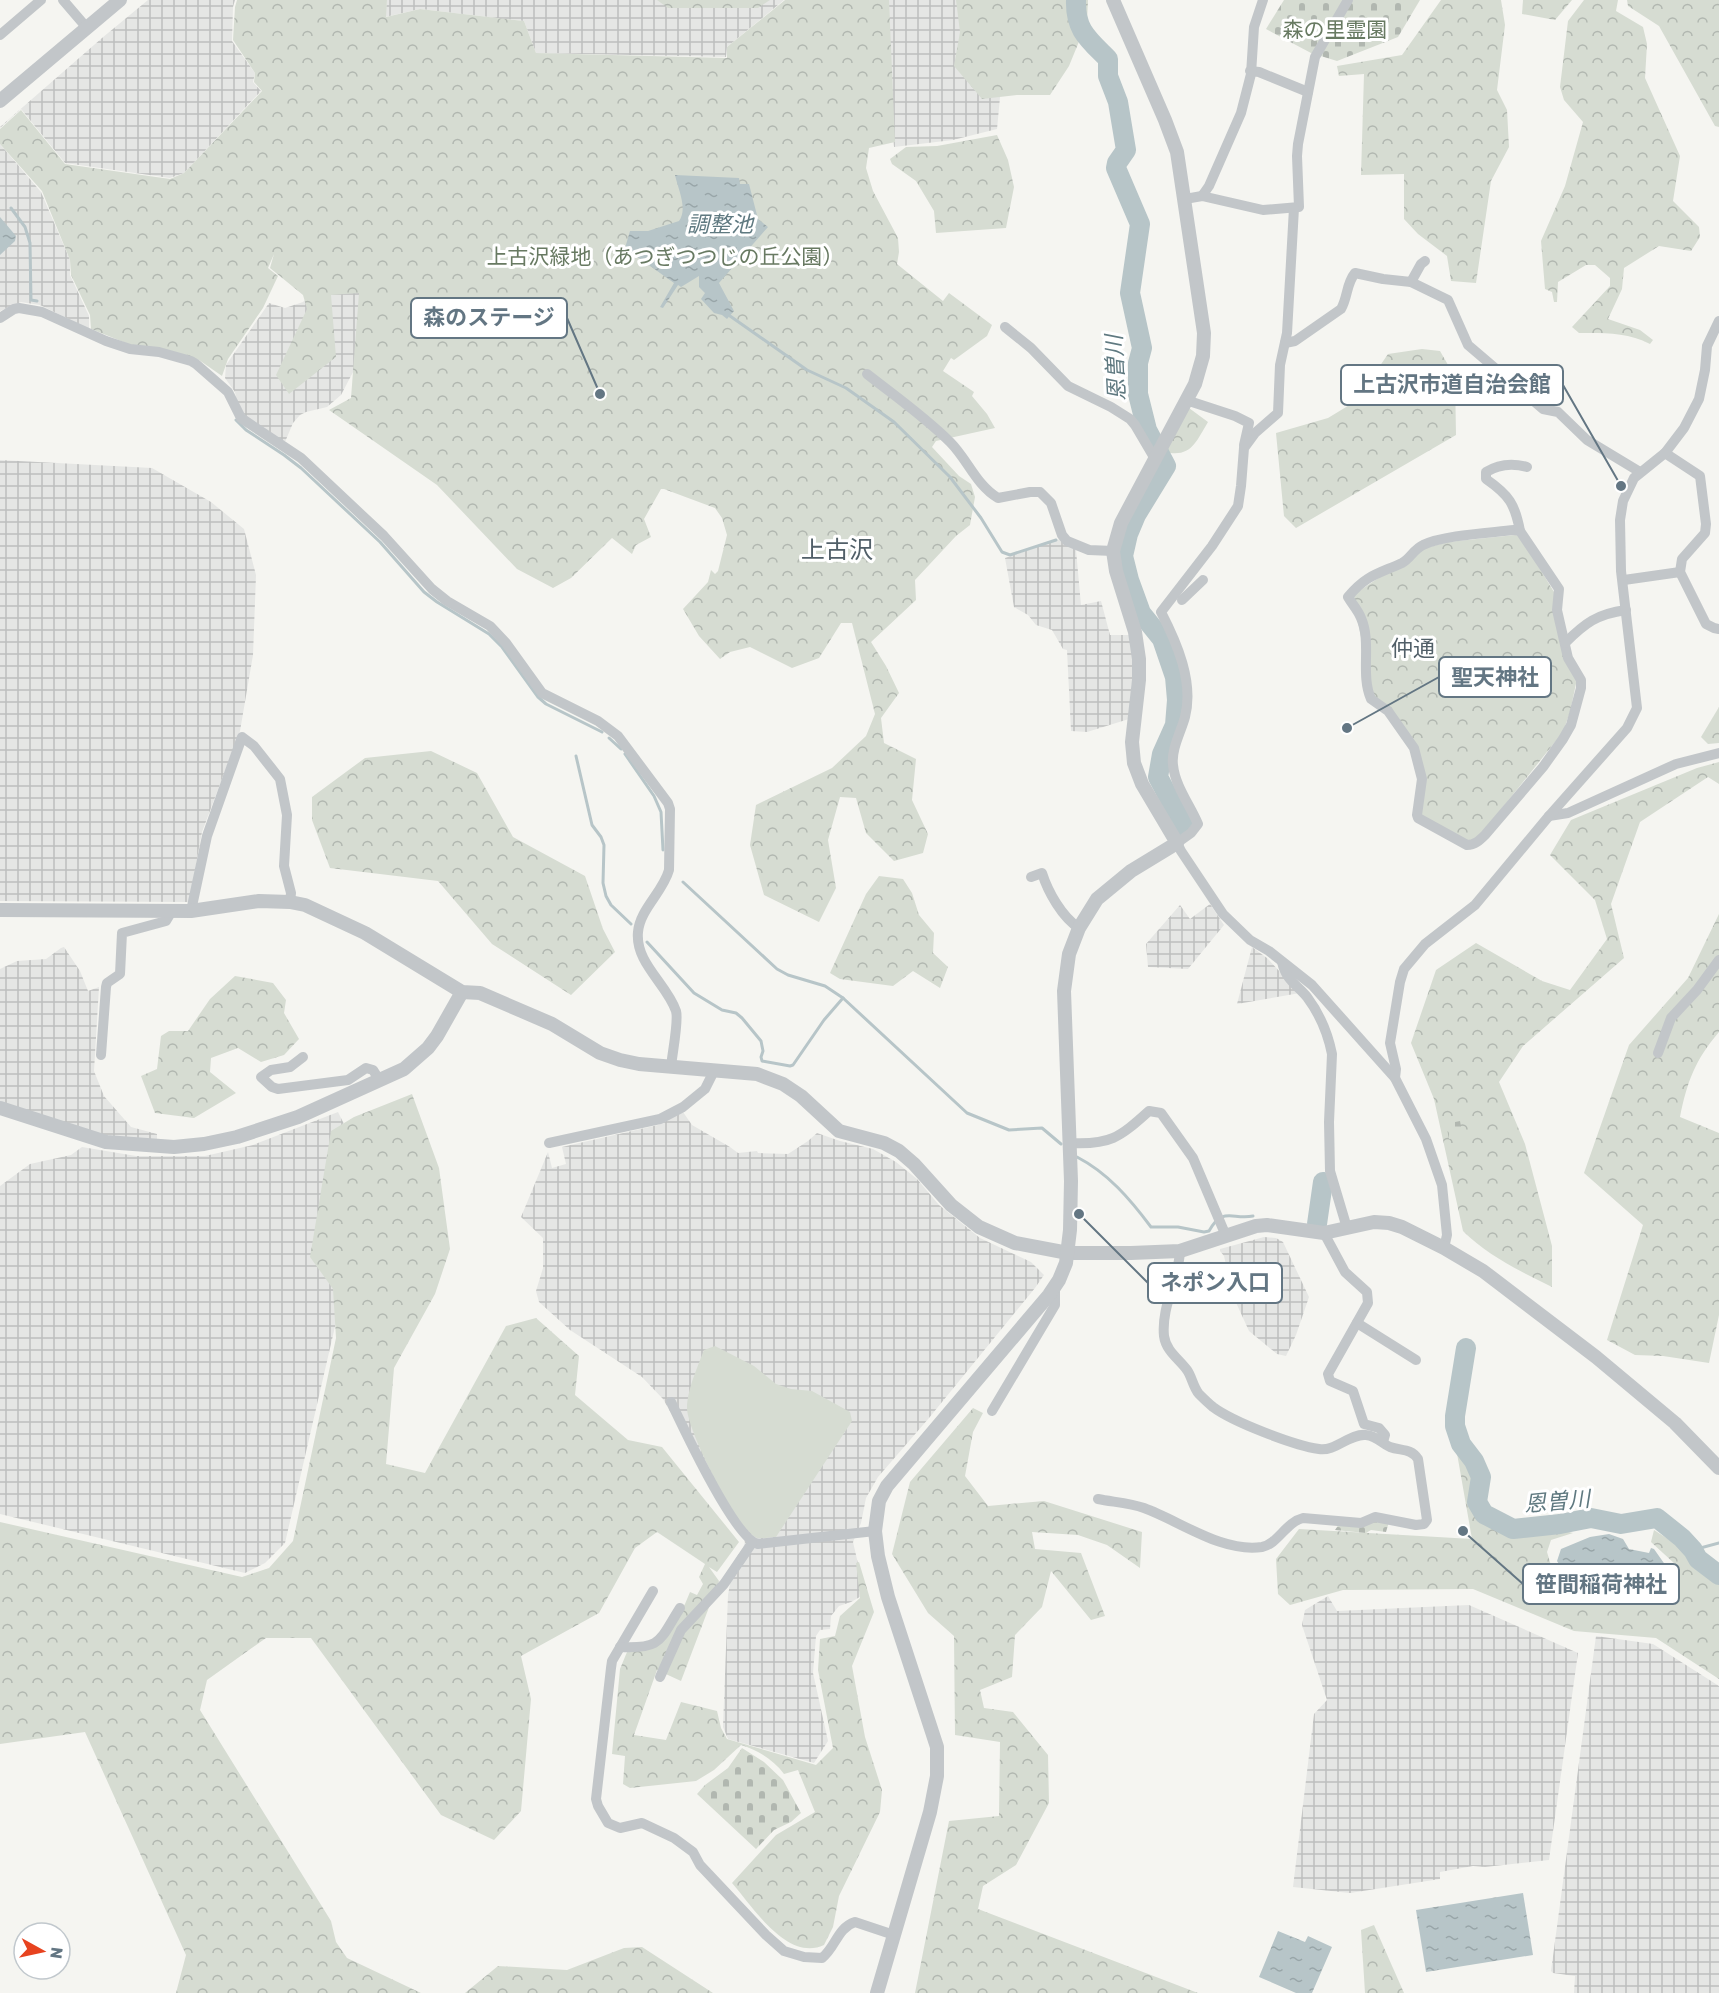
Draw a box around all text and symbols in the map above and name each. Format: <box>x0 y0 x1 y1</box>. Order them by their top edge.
park label: 森の里霊園 <box>1283 17 1388 42</box>
water label: 調整池 <box>687 211 755 238</box>
park label: 上古沢緑地（あつぎつつじの丘公園） <box>487 244 844 269</box>
callout: 森のステージ <box>411 298 567 338</box>
text: 森のステージ <box>423 304 555 331</box>
water label: 恩曽川 <box>1100 332 1131 402</box>
callout: 上古沢市道自治会館 <box>1341 365 1563 405</box>
text: 上古沢市道自治会館 <box>1353 371 1551 398</box>
district label: 上古沢 <box>801 536 873 564</box>
district label: 仲通 <box>1391 635 1435 662</box>
callout: 聖天神社 <box>1439 657 1551 697</box>
text: 聖天神社 <box>1451 664 1539 691</box>
callout: ネポン入口 <box>1148 1263 1282 1303</box>
text: ネポン入口 <box>1160 1269 1270 1296</box>
water label: 恩曽川 <box>1523 1485 1593 1518</box>
callout: 笹間稲荷神社 <box>1523 1564 1679 1604</box>
text: 笹間稲荷神社 <box>1535 1571 1667 1598</box>
north arrow <box>12 1921 72 1981</box>
text: N <box>46 1946 67 1960</box>

